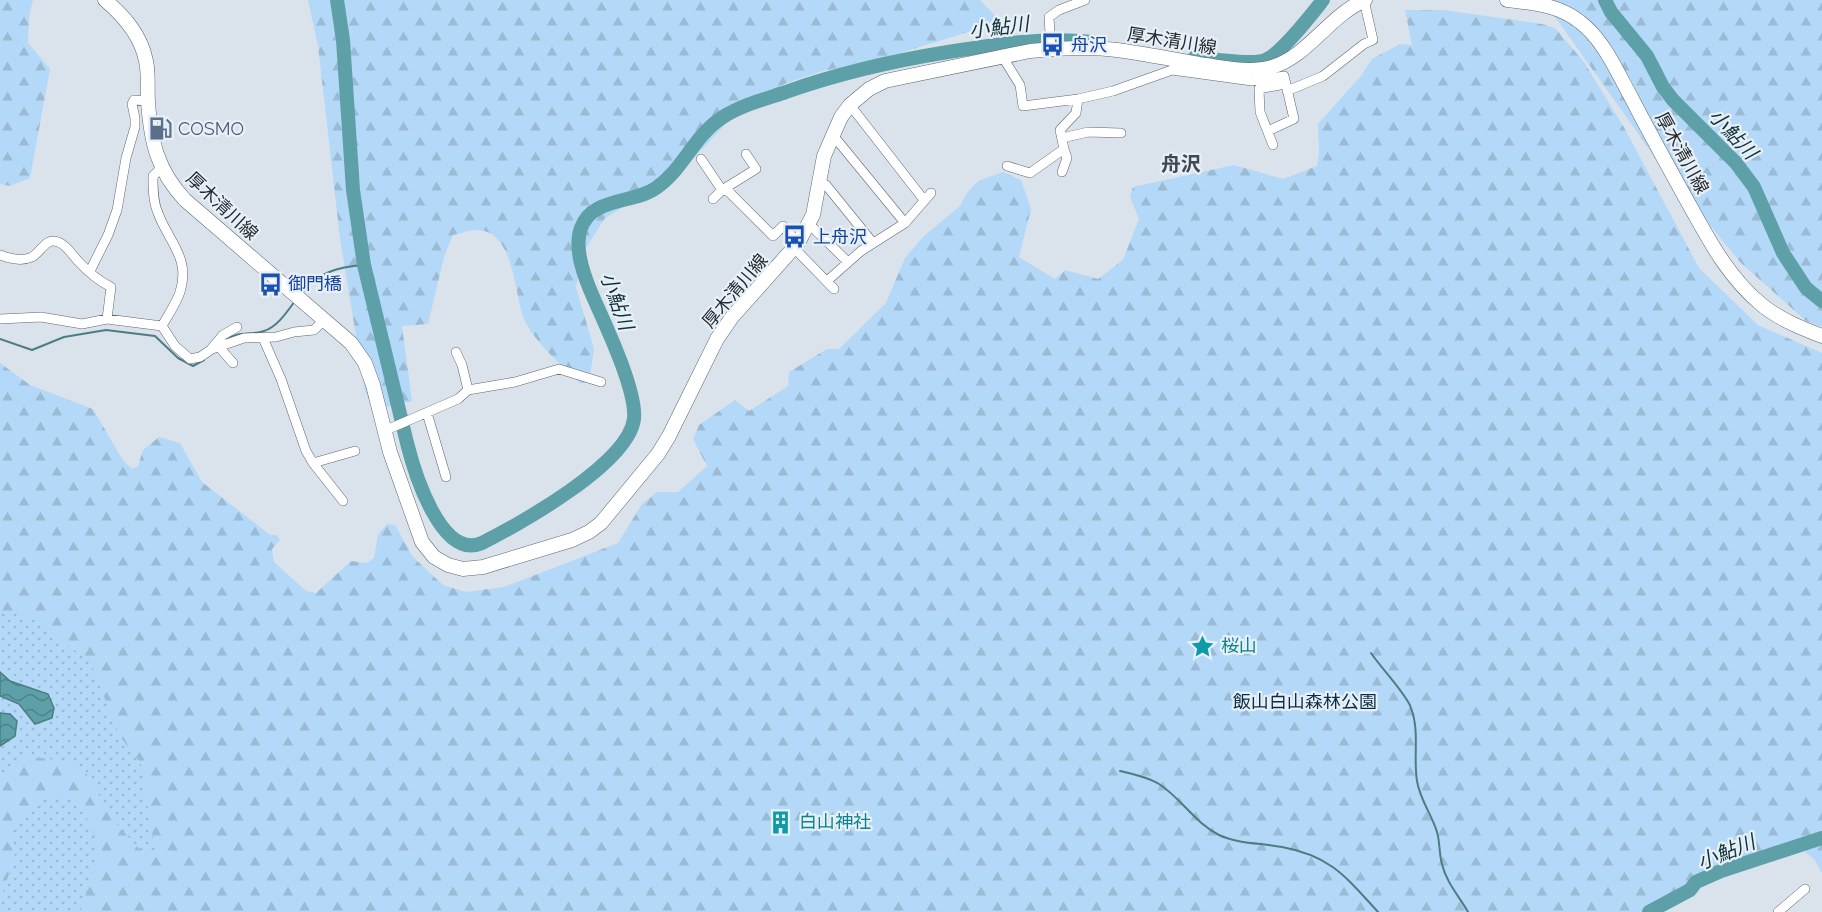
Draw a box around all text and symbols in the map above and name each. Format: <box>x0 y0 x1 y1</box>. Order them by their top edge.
water label: 小鮎川 <box>968 11 1032 43</box>
street label: 厚木清川線 <box>1126 23 1218 58</box>
bus stop icon: 舟沢 <box>1040 32 1066 58</box>
place label: 舟沢 <box>1071 34 1107 55</box>
water label: 小鮎川 <box>1704 104 1764 166</box>
street label: 厚木清川線 <box>1651 108 1713 197</box>
fuel station icon: COSMO <box>147 116 173 142</box>
place label: COSMO <box>178 118 244 139</box>
district label: 舟沢 <box>1161 152 1201 176</box>
street label: 厚木清川線 <box>182 167 262 244</box>
bus stop icon: 上舟沢 <box>782 224 808 250</box>
place label: 上舟沢 <box>813 226 867 247</box>
street label: 厚木清川線 <box>698 249 772 332</box>
water label: 小鮎川 <box>595 269 639 335</box>
bus stop icon: 御門橋 <box>257 271 283 297</box>
place label: 御門橋 <box>288 273 342 294</box>
place icon: 桜山 <box>1190 633 1216 659</box>
place label: 桜山 <box>1221 635 1257 656</box>
park label: 飯山白山森林公園 <box>1233 691 1377 712</box>
building icon: 白山神社 <box>768 809 794 835</box>
place label: 白山神社 <box>799 811 871 832</box>
water label: 小鮎川 <box>1694 829 1760 874</box>

